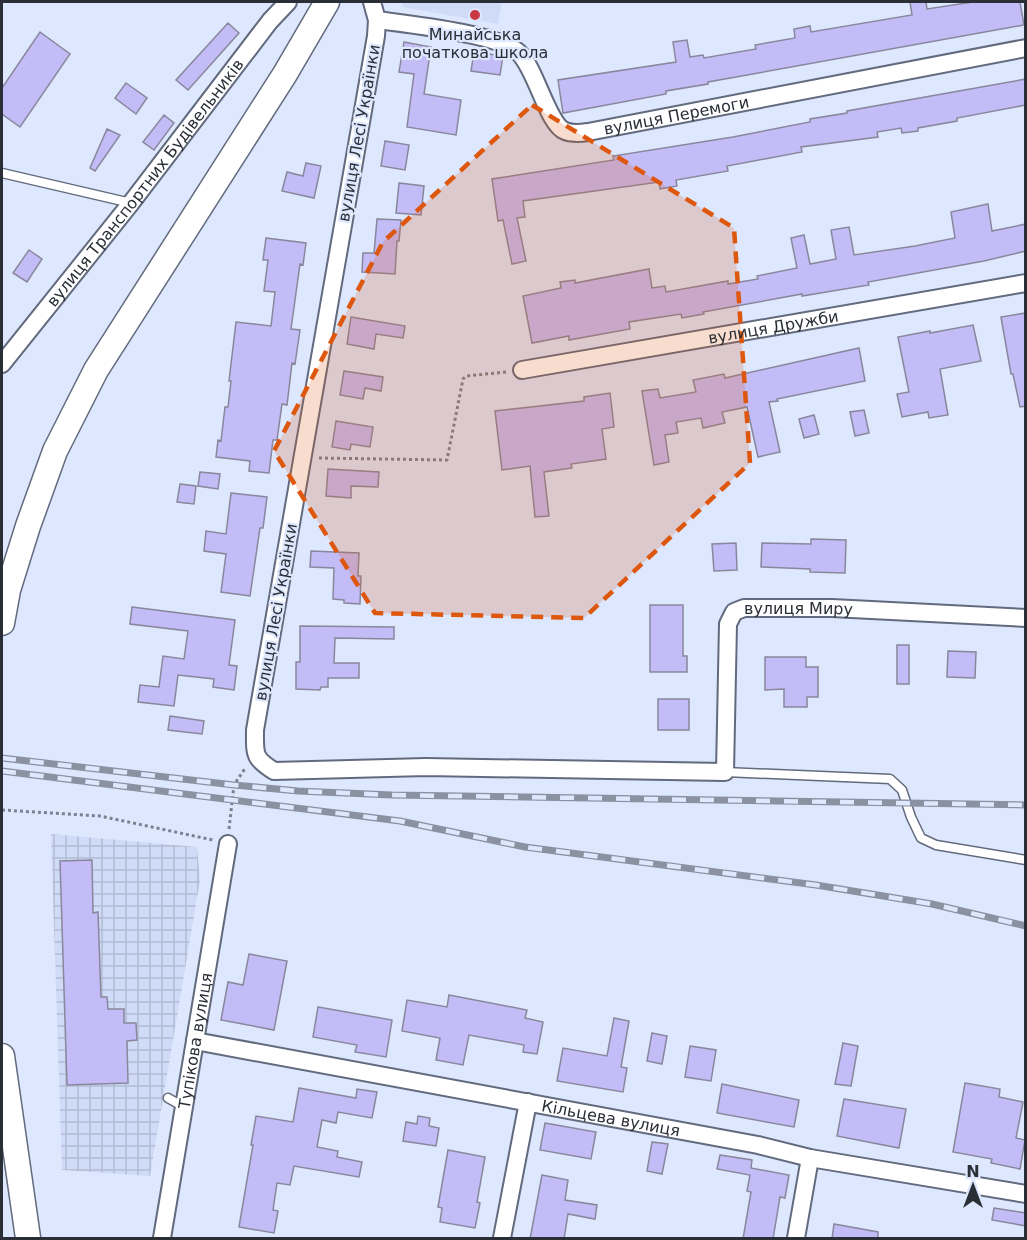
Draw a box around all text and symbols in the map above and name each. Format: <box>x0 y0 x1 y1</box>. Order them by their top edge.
marker: Минайська початкова школа <box>468 8 482 22</box>
place label: Минайська початкова школа <box>402 25 548 62</box>
street label: вулиця Лесі Українки <box>334 43 384 223</box>
street label: вулиця Транспортних Будівельників <box>43 55 247 310</box>
street label: вулиця Перемоги <box>602 92 751 138</box>
street label: вулиця Дружби <box>707 306 840 347</box>
street label: вулиця Лесі Українки <box>251 522 301 702</box>
street label: вулиця Миру <box>744 599 853 619</box>
street label: Тупікова вулиця <box>174 971 216 1111</box>
street label: Кільцева вулиця <box>540 1096 682 1140</box>
north arrow <box>943 1156 1003 1216</box>
text: N <box>966 1162 980 1181</box>

